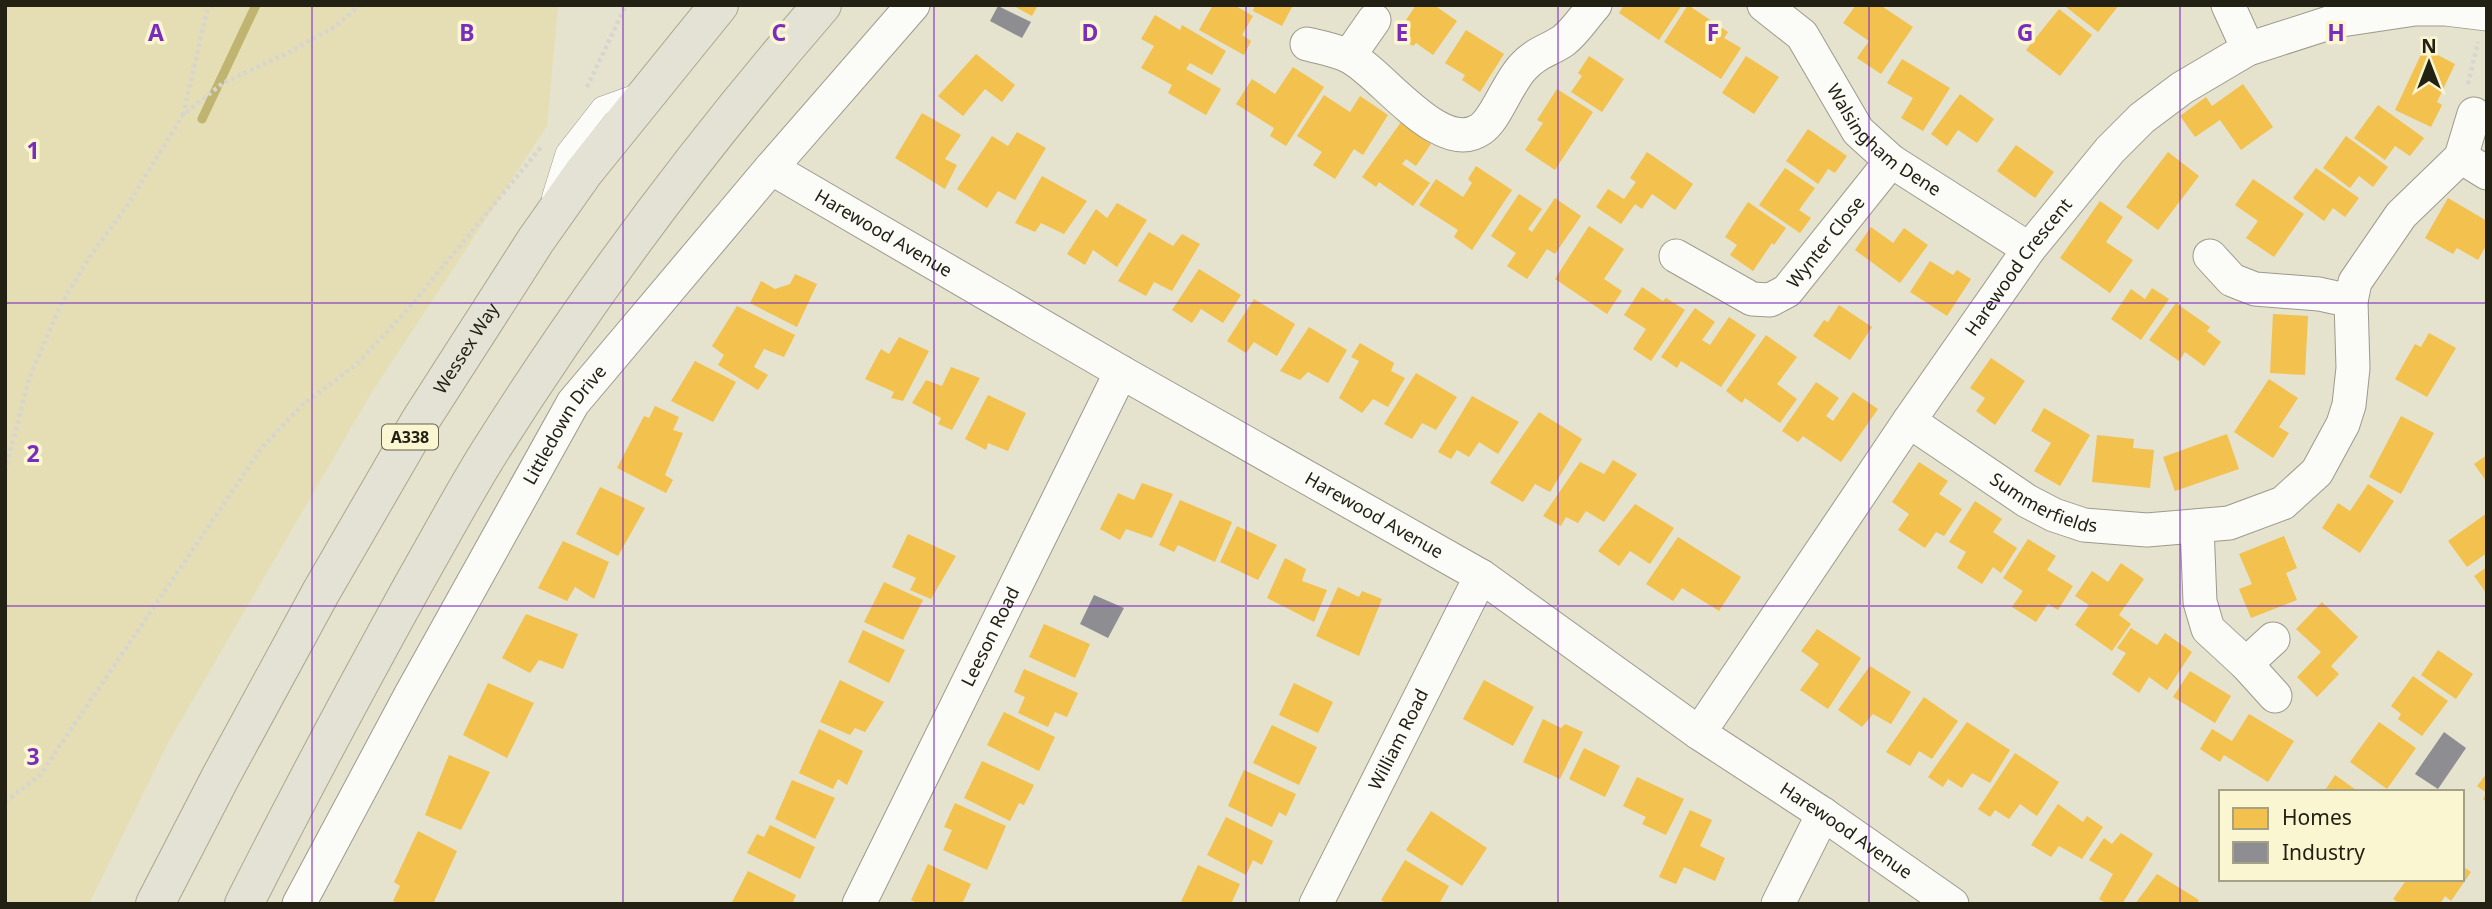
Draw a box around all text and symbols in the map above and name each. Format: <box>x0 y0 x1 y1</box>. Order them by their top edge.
text: A <box>148 16 164 48</box>
text: B <box>459 16 475 48</box>
text: C <box>772 16 787 48</box>
text: D <box>1082 16 1098 48</box>
text: E <box>1396 16 1408 48</box>
text: F <box>1707 16 1719 48</box>
text: G <box>2017 16 2033 48</box>
text: H <box>2327 16 2345 48</box>
north arrow <box>2394 28 2464 98</box>
text: N <box>2421 33 2437 59</box>
street label: Walsingham Dene <box>1822 79 1946 201</box>
text: 1 <box>26 134 40 166</box>
street label: Harewood Avenue <box>811 183 957 282</box>
street label: Wynter Close <box>1781 191 1869 293</box>
street label: Harewood Crescent <box>1959 192 2077 340</box>
street label: Wessex Way <box>428 297 504 398</box>
street label: Littledown Drive <box>517 359 611 489</box>
road number: A338 <box>382 424 438 450</box>
text: 2 <box>26 437 40 469</box>
street label: Harewood Avenue <box>1301 466 1448 563</box>
street label: Summerfields <box>1986 466 2098 537</box>
street label: Leeson Road <box>955 582 1024 690</box>
street label: William Road <box>1362 685 1433 794</box>
text: 3 <box>26 740 40 772</box>
street label: Harewood Avenue <box>1776 776 1917 884</box>
legend <box>2219 790 2464 881</box>
text: Homes <box>2282 803 2352 831</box>
text: Industry <box>2282 838 2365 866</box>

